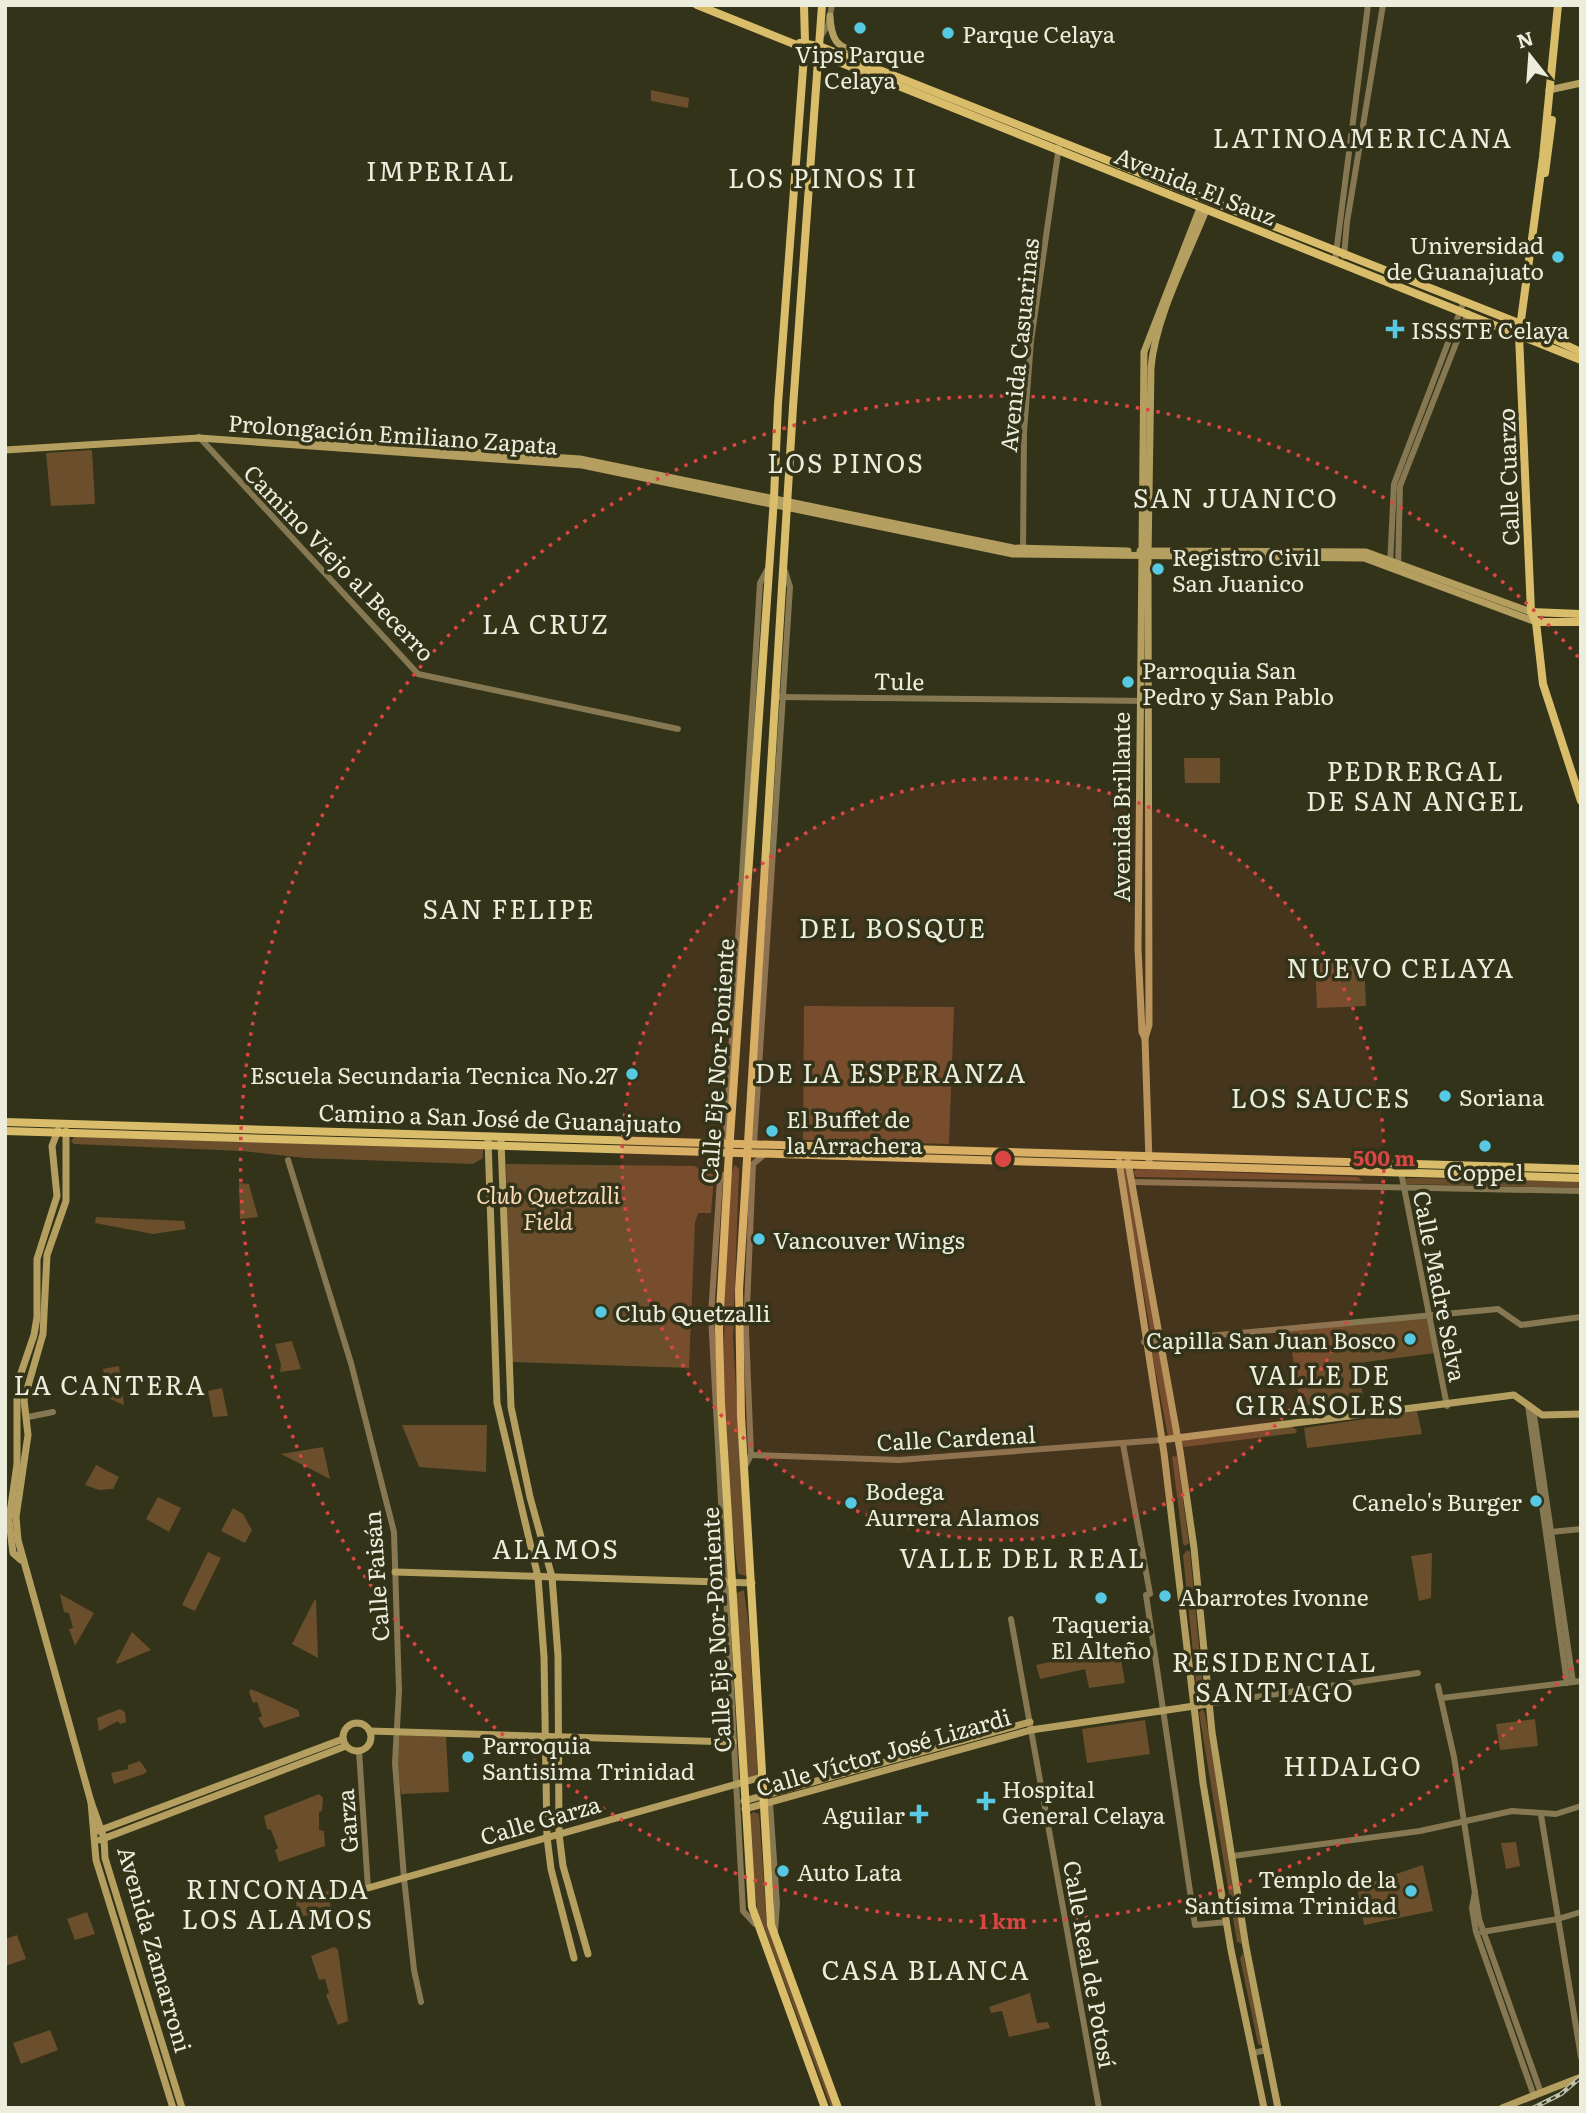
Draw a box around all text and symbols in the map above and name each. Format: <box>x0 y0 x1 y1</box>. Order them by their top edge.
place label: Parque Celaya <box>962 16 1116 50</box>
marker: Vips Parque Celaya <box>852 20 868 36</box>
north arrow <box>1495 21 1565 91</box>
text: N <box>1513 23 1537 55</box>
marker: Parque Celaya <box>940 25 956 41</box>
place label: Vips Parque Celaya <box>795 36 925 96</box>
district label: LATINOAMERICANA <box>1213 117 1513 156</box>
street label: Avenida El Sauz <box>1110 137 1282 233</box>
district label: IMPERIAL <box>366 150 516 189</box>
district label: LOS PINOS II <box>728 157 918 196</box>
place label: Universidad de Guanajuato <box>1386 227 1544 287</box>
street label: Avenida Casuarinas <box>990 236 1046 454</box>
marker: Universidad de Guanajuato <box>1550 249 1566 265</box>
place label: ISSSTE Celaya <box>1411 312 1570 346</box>
marker: ISSSTE Celaya <box>1385 319 1405 339</box>
street label: Prolongación Emiliano Zapata <box>227 405 560 462</box>
street label: Calle Cuarzo <box>1488 407 1526 547</box>
district label: LOS PINOS <box>767 442 925 481</box>
street label: Camino Viejo al Becerro <box>237 456 443 668</box>
district label: SAN JUANICO <box>1133 477 1339 516</box>
place label: Registro Civil San Juanico <box>1172 539 1320 599</box>
marker: Registro Civil San Juanico <box>1150 561 1166 577</box>
district label: LA CRUZ <box>482 603 610 642</box>
place label: Parroquia San Pedro y San Pablo <box>1142 652 1334 712</box>
street label: Tule <box>873 663 925 697</box>
marker: Parroquia San Pedro y San Pablo <box>1120 674 1136 690</box>
street label: Avenida Brillante <box>1103 712 1137 902</box>
district label: PEDRERGAL DE SAN ANGEL <box>1306 750 1526 819</box>
district label: SAN FELIPE <box>422 888 596 927</box>
district label: DEL BOSQUE <box>799 907 987 946</box>
street label: Calle Eje Nor-Poniente <box>690 937 742 1185</box>
district label: NUEVO CELAYA <box>1287 947 1515 986</box>
district label: DE LA ESPERANZA <box>755 1052 1027 1091</box>
place label: Escuela Secundaria Tecnica No.27 <box>250 1057 618 1091</box>
marker: Escuela Secundaria Tecnica No.27 <box>624 1066 640 1082</box>
district label: LOS SAUCES <box>1231 1077 1411 1116</box>
place label: Soriana <box>1459 1079 1545 1113</box>
marker: Soriana <box>1437 1088 1453 1104</box>
street label: Camino a San José de Guanajuato <box>318 1094 682 1140</box>
place label: El Buffet de la Arrachera <box>786 1101 923 1161</box>
marker: El Buffet de la Arrachera <box>764 1123 780 1139</box>
marker: Coppel <box>1477 1138 1493 1154</box>
text: 500 m <box>1353 1141 1415 1172</box>
centre of rings <box>991 1147 1015 1171</box>
place label: Coppel <box>1447 1154 1524 1188</box>
park label: Club Quetzalli Field <box>476 1177 620 1237</box>
street label: Calle Madre Selva <box>1406 1188 1476 1385</box>
place label: Vancouver Wings <box>773 1222 965 1256</box>
marker: Vancouver Wings <box>751 1231 767 1247</box>
place label: Club Quetzalli <box>615 1295 771 1329</box>
marker: Club Quetzalli <box>593 1304 609 1320</box>
place label: Capilla San Juan Bosco <box>1146 1322 1396 1356</box>
marker: Capilla San Juan Bosco <box>1402 1331 1418 1347</box>
district label: VALLE DE GIRASOLES <box>1235 1354 1405 1423</box>
district label: LA CANTERA <box>13 1364 207 1403</box>
street label: Calle Cardenal <box>875 1416 1037 1458</box>
place label: Bodega Aurrera Alamos <box>865 1473 1039 1533</box>
place label: Canelo's Burger <box>1352 1484 1522 1518</box>
marker: Canelo's Burger <box>1528 1493 1544 1509</box>
marker: Bodega Aurrera Alamos <box>843 1495 859 1511</box>
street label: Calle Eje Nor-Poniente <box>692 1506 738 1754</box>
street label: Calle Faisán <box>353 1509 397 1643</box>
district label: ALAMOS <box>492 1528 620 1567</box>
district label: VALLE DEL REAL <box>899 1537 1147 1576</box>
place label: Abarrotes Ivonne <box>1179 1579 1369 1613</box>
marker: Abarrotes Ivonne <box>1157 1588 1173 1604</box>
marker: Taqueria El Alteño <box>1093 1590 1109 1606</box>
place label: Taqueria El Alteño <box>1051 1606 1151 1666</box>
district label: RESIDENCIAL SANTIAGO <box>1172 1641 1378 1710</box>
street label: Calle Víctor José Lizardi <box>752 1698 1015 1804</box>
place label: Parroquia Santisima Trinidad <box>482 1727 695 1787</box>
district label: HIDALGO <box>1283 1745 1423 1784</box>
marker: Parroquia Santisima Trinidad <box>460 1749 476 1765</box>
place label: Hospital General Celaya <box>1002 1771 1166 1831</box>
street label: Calle Garza <box>476 1785 605 1852</box>
street label: Garza <box>327 1787 365 1854</box>
marker: Hospital General Celaya <box>976 1791 996 1811</box>
place label: Aguilar <box>822 1797 905 1831</box>
marker: Aguilar <box>911 1806 927 1822</box>
street label: Avenida Zamarroni <box>110 1842 202 2056</box>
place label: Auto Lata <box>797 1854 903 1888</box>
street label: Calle Real de Potosí <box>1056 1857 1126 2071</box>
place label: Templo de la Santísima Trinidad <box>1184 1861 1398 1921</box>
marker: Auto Lata <box>775 1863 791 1879</box>
district label: RINCONADA LOS ALAMOS <box>182 1868 374 1937</box>
marker: Templo de la Santísima Trinidad <box>1403 1883 1419 1899</box>
text: 1 km <box>979 1904 1027 1935</box>
district label: CASA BLANCA <box>821 1949 1031 1988</box>

